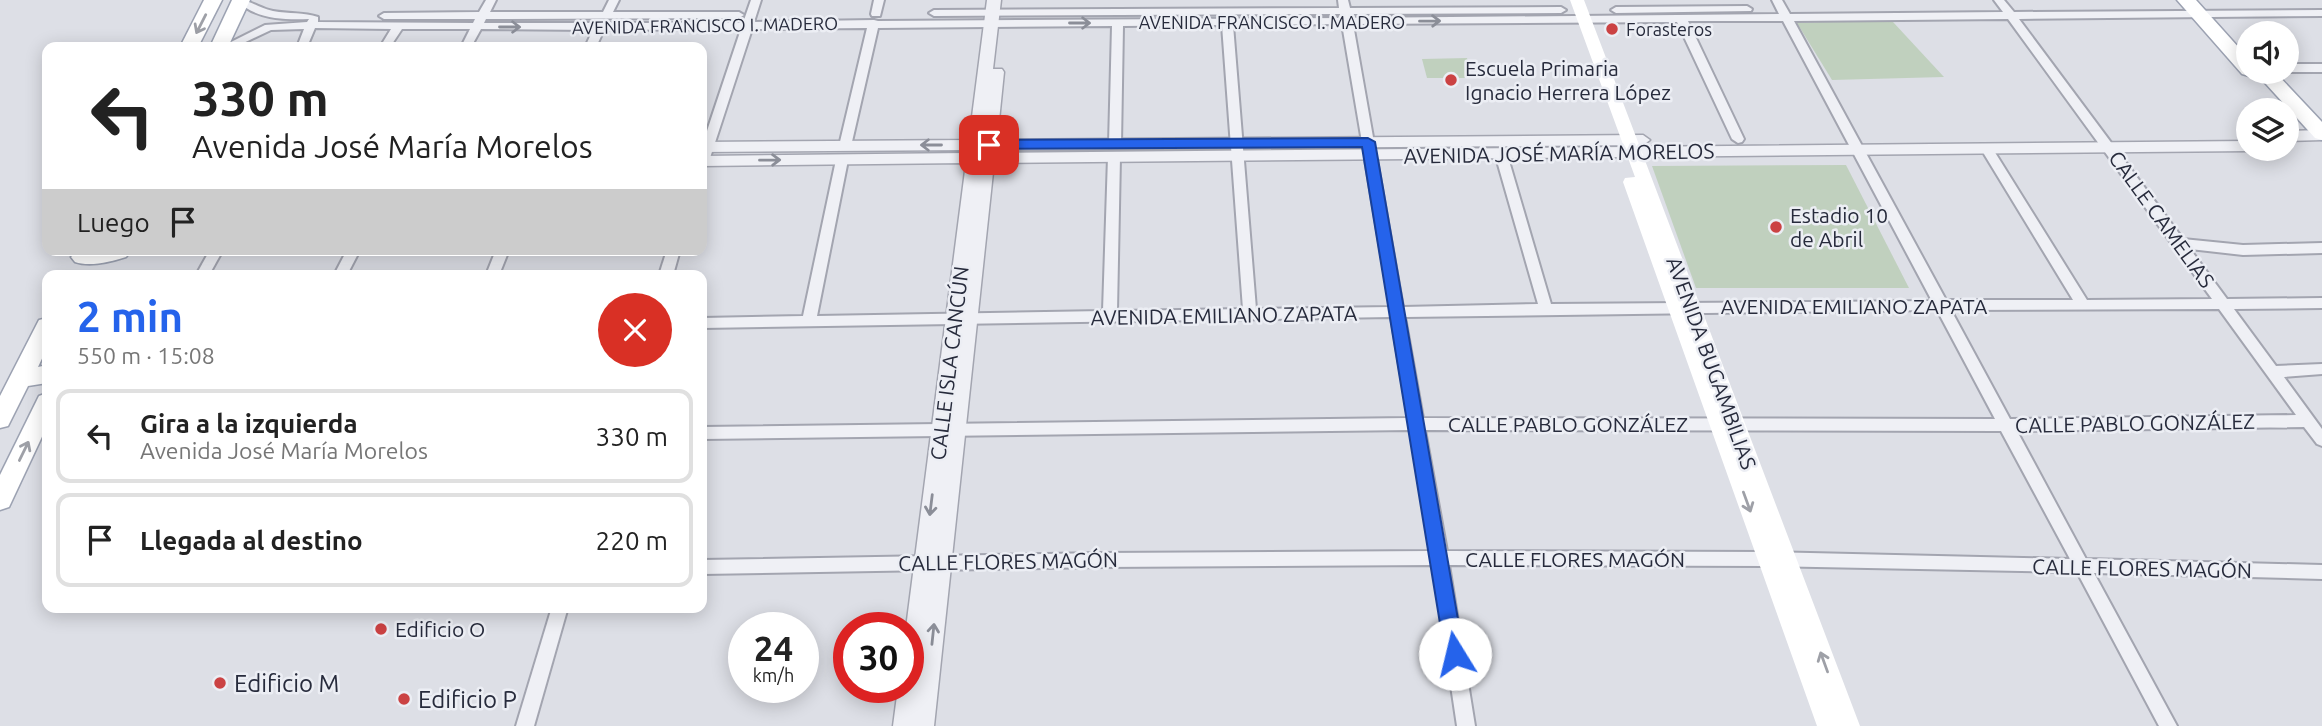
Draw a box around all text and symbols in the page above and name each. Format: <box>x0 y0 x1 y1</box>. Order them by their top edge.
street label: AVENIDA FRANCISCO I. MADERO <box>1139 12 1405 32</box>
one-way arrow <box>193 13 207 34</box>
street label: AVENIDA FRANCISCO I. MADERO <box>572 13 838 37</box>
one-way arrow <box>1418 14 1441 28</box>
one-way arrow <box>1068 16 1091 30</box>
place label: Forasteros <box>1626 19 1712 39</box>
one-way arrow <box>498 20 521 34</box>
marker: Forasteros <box>1604 21 1620 37</box>
map controls <box>2236 21 2299 161</box>
button: sound <box>2236 21 2299 84</box>
place label: Escuela Primaria Ignacio Herrera López <box>1465 56 1671 104</box>
icon: left <box>77 70 168 161</box>
text: 330 m <box>192 70 329 125</box>
marker: Escuela Primaria Ignacio Herrera López <box>1443 72 1459 88</box>
button: layers <box>2236 98 2299 161</box>
pin <box>959 115 1019 175</box>
icon: arrive <box>970 126 1008 164</box>
text: Avenida José María Morelos <box>192 128 593 164</box>
one-way arrow <box>920 138 943 152</box>
street label: AVENIDA JOSÉ MARÍA MORELOS <box>1403 138 1715 168</box>
street label: CALLE CAMELIAS <box>2104 146 2220 292</box>
one-way arrow <box>758 154 781 167</box>
icon: arrive <box>164 203 202 241</box>
place label: Estadio 10 de Abril <box>1790 203 1888 251</box>
text: Luego <box>77 208 150 237</box>
marker: Estadio 10 de Abril <box>1768 219 1784 235</box>
street label: AVENIDA BUGAMBILIAS <box>1662 253 1762 473</box>
street label: CALLE ISLA CANCÚN <box>925 265 973 461</box>
text: 2 min <box>77 293 183 340</box>
button: close <box>598 293 672 367</box>
street label: AVENIDA EMILIANO ZAPATA <box>1721 294 1988 318</box>
street label: AVENIDA EMILIANO ZAPATA <box>1091 301 1358 329</box>
text: 550 m · 15:08 <box>77 343 215 368</box>
text: Gira a la izquierda <box>140 409 358 438</box>
street label: CALLE PABLO GONZÁLEZ <box>2015 409 2255 437</box>
street label: CALLE PABLO GONZÁLEZ <box>1448 412 1688 436</box>
icon: left <box>81 417 119 455</box>
text: 330 m <box>596 422 668 451</box>
text: Avenida José María Morelos <box>140 438 428 463</box>
one-way arrow <box>17 441 31 462</box>
one-way arrow <box>1742 490 1754 512</box>
one-way arrow <box>925 494 938 516</box>
icon: arrive <box>81 521 119 559</box>
text: Llegada al destino <box>140 526 363 555</box>
text: 220 m <box>596 526 668 555</box>
street label: CALLE FLORES MAGÓN <box>898 547 1118 575</box>
street label: CALLE FLORES MAGÓN <box>1465 547 1685 571</box>
street label: CALLE FLORES MAGÓN <box>2032 554 2252 582</box>
speed limit sign: 30 <box>833 612 924 703</box>
place label: Edificio O <box>395 617 485 641</box>
position arrow <box>1418 617 1492 691</box>
marker: Edificio O <box>373 621 389 637</box>
one-way arrow <box>927 623 940 646</box>
text: 24 <box>754 628 793 668</box>
one-way arrow <box>1817 652 1829 674</box>
text: km/h <box>753 665 794 685</box>
place label: Edificio M <box>234 670 339 697</box>
marker: Edificio M <box>212 675 228 691</box>
place label: Edificio P <box>418 686 517 713</box>
marker: Edificio P <box>396 691 412 707</box>

